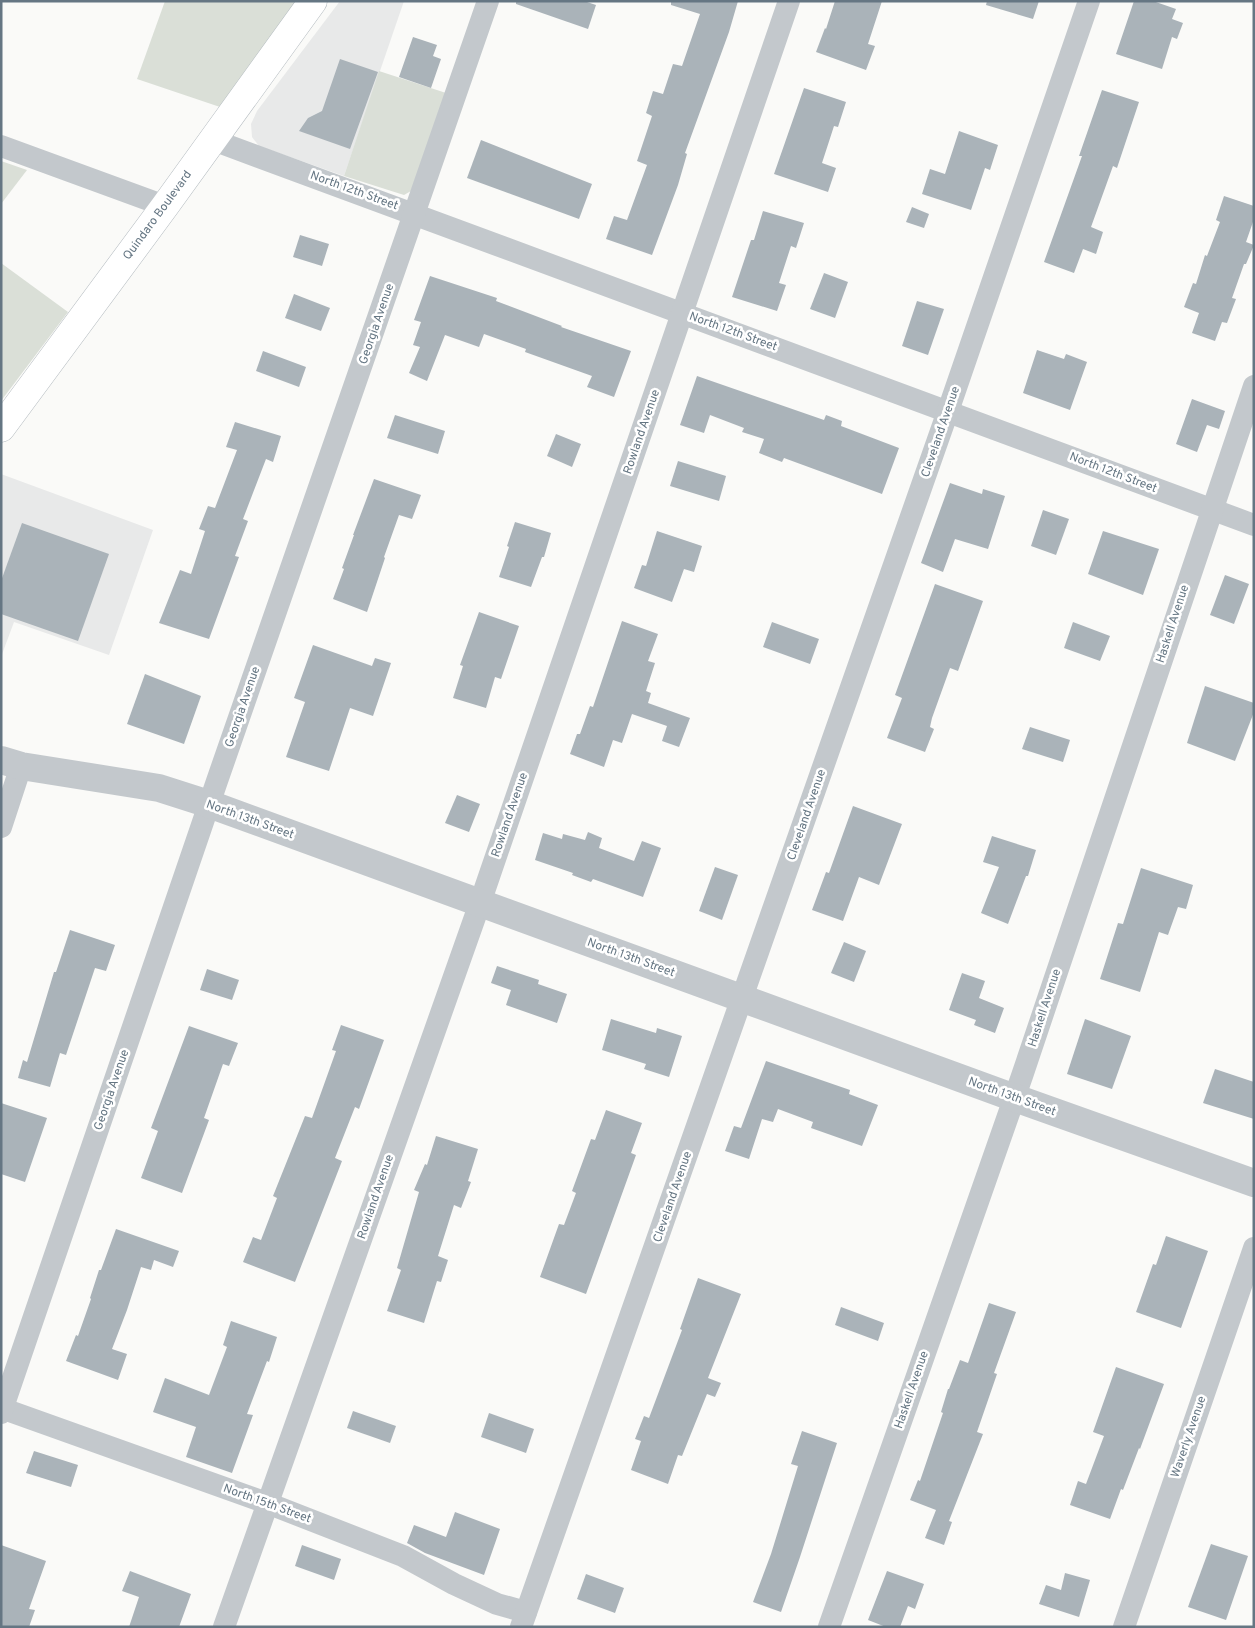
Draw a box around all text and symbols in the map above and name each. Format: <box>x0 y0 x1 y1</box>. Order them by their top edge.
street label: Quindaro Boulevard <box>120 168 196 263</box>
street label: North 12th Street <box>308 168 400 214</box>
street label: Georgia Avenue <box>356 281 398 367</box>
street label: North 12th Street <box>687 309 779 355</box>
street label: Cleveland Avenue <box>918 384 964 480</box>
street label: Rowland Avenue <box>620 388 664 476</box>
street label: North 12th Street <box>1067 449 1159 497</box>
street label: Haskell Avenue <box>1153 583 1193 665</box>
street label: Georgia Avenue <box>222 664 264 750</box>
street label: Cleveland Avenue <box>784 767 830 863</box>
street label: Rowland Avenue <box>488 771 532 859</box>
street label: North 13th Street <box>204 797 296 843</box>
street label: North 13th Street <box>585 935 677 981</box>
street label: Haskell Avenue <box>1025 967 1065 1049</box>
street label: Georgia Avenue <box>91 1047 133 1133</box>
street label: North 13th Street <box>966 1074 1058 1120</box>
street label: Cleveland Avenue <box>650 1149 696 1245</box>
street label: Rowland Avenue <box>354 1153 398 1241</box>
street label: Haskell Avenue <box>891 1349 933 1431</box>
street label: Waverly Avenue <box>1168 1394 1210 1480</box>
street label: North 15th Street <box>221 1481 313 1527</box>

